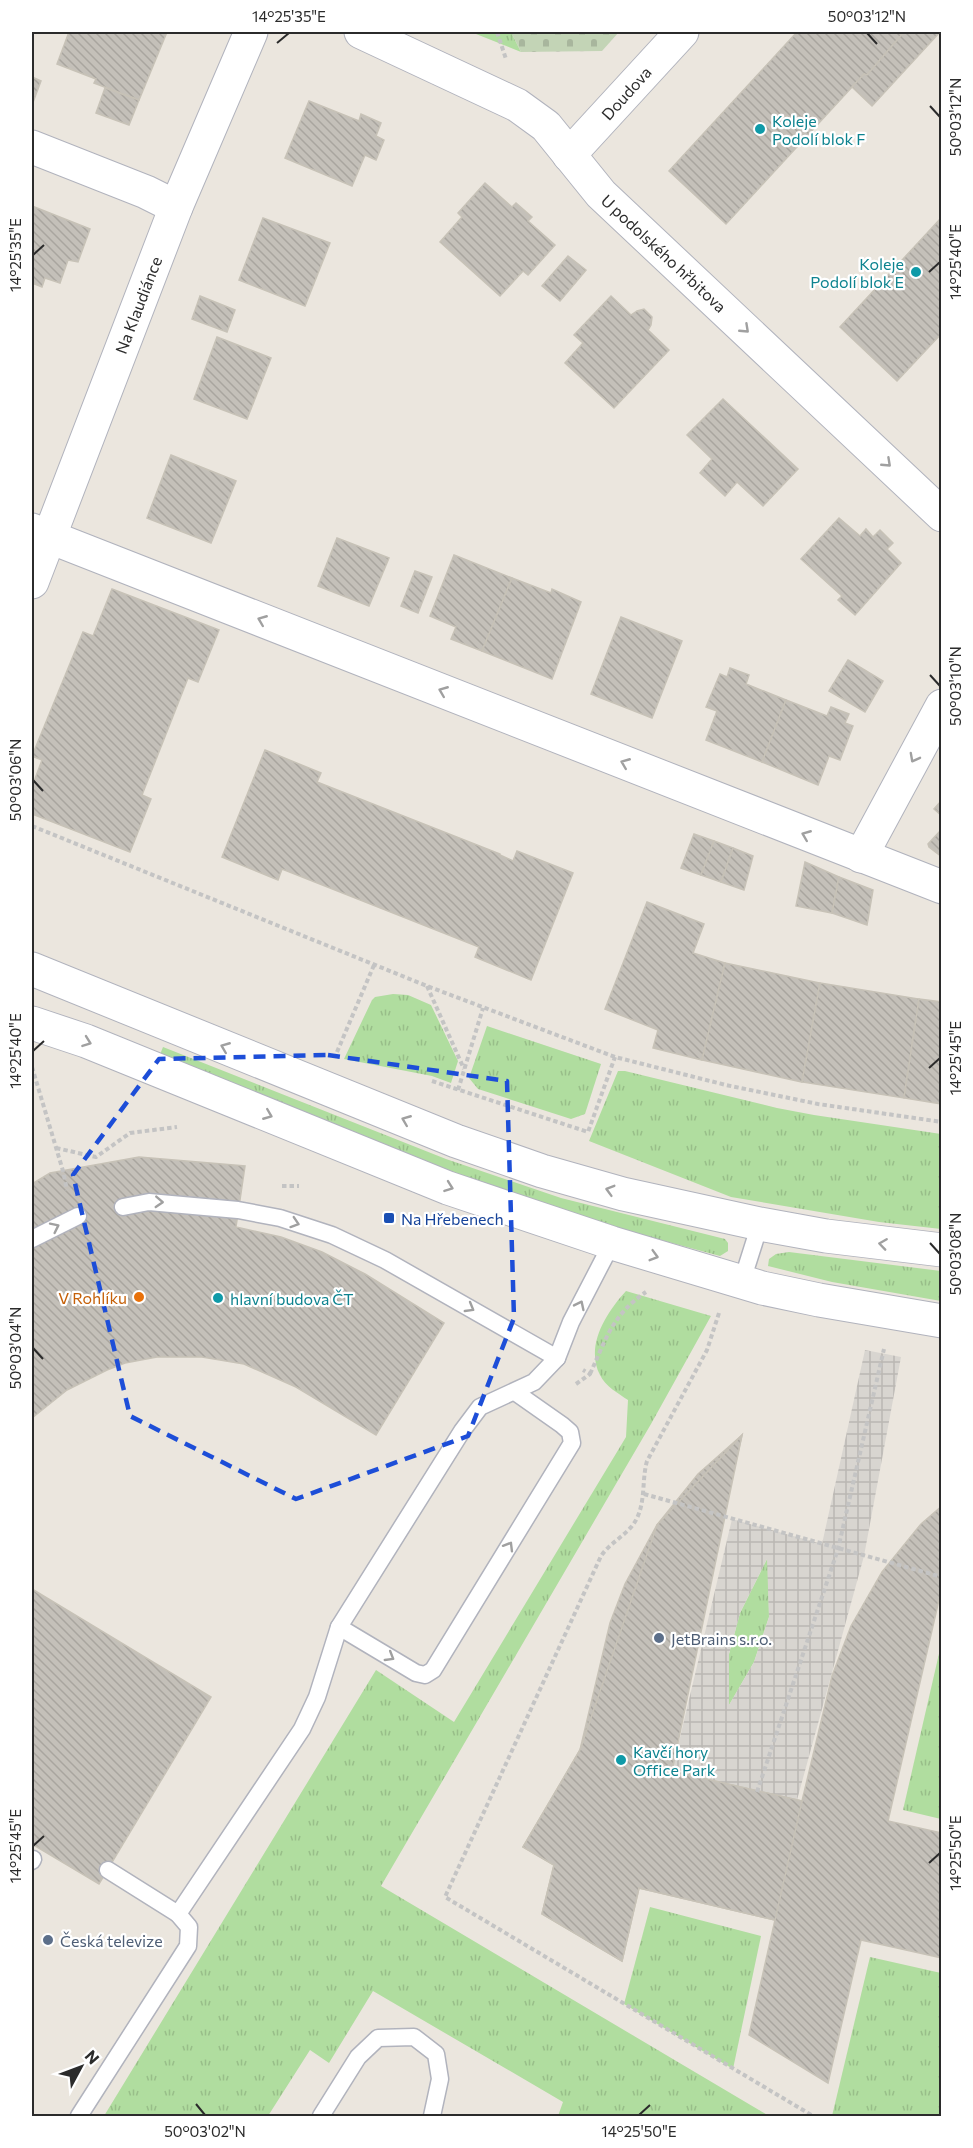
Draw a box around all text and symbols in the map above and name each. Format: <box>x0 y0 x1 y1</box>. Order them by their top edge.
text: 14°25'35"E <box>252 7 326 25</box>
text: 50°03'12"N <box>828 7 906 25</box>
street label: Doudova <box>597 62 655 124</box>
text: 50°03'12"N <box>946 78 964 156</box>
place label: Koleje Podolí blok F <box>772 111 865 148</box>
marker: Koleje Podolí blok F <box>753 122 767 136</box>
street label: U podolského hřbitova <box>598 190 730 316</box>
text: 14°25'35"E <box>6 218 24 292</box>
text: 14°25'40"E <box>946 224 964 300</box>
street label: Na Klaudiánce <box>111 254 165 356</box>
place label: Koleje Podolí blok E <box>810 254 904 291</box>
marker: Koleje Podolí blok E <box>909 265 923 279</box>
one-way arrow <box>737 322 748 333</box>
one-way arrow <box>880 456 890 467</box>
one-way arrow <box>257 614 268 627</box>
text: 50°03'10"N <box>946 646 964 726</box>
one-way arrow <box>439 686 450 698</box>
text: 50°03'06"N <box>6 739 24 821</box>
one-way arrow <box>910 751 921 762</box>
one-way arrow <box>620 758 631 770</box>
one-way arrow <box>801 830 812 842</box>
text: 14°25'40"E <box>6 1013 24 1089</box>
text: 14°25'45"E <box>946 1021 964 1095</box>
one-way arrow <box>81 1034 92 1047</box>
one-way arrow <box>220 1042 231 1054</box>
one-way arrow <box>262 1107 273 1120</box>
one-way arrow <box>401 1115 412 1127</box>
one-way arrow <box>443 1180 454 1193</box>
one-way arrow <box>605 1185 615 1198</box>
one-way arrow <box>155 1196 164 1209</box>
place label: Na Hřebenech <box>401 1209 504 1228</box>
marker: Na Hřebenech <box>382 1211 396 1225</box>
text: 50°03'08"N <box>946 1213 964 1295</box>
one-way arrow <box>289 1216 300 1228</box>
one-way arrow <box>48 1223 59 1235</box>
one-way arrow <box>879 1238 888 1250</box>
one-way arrow <box>648 1249 659 1261</box>
place label: V Rohlíku <box>58 1288 127 1307</box>
place label: hlavní budova ČT <box>230 1289 354 1308</box>
marker: V Rohlíku <box>132 1290 146 1304</box>
marker: hlavní budova ČT <box>211 1291 225 1305</box>
one-way arrow <box>572 1300 584 1311</box>
one-way arrow <box>464 1301 474 1313</box>
text: 50°03'04"N <box>6 1307 24 1389</box>
one-way arrow <box>502 1542 513 1552</box>
place label: JetBrains s.r.o. <box>671 1629 772 1648</box>
marker: JetBrains s.r.o. <box>652 1631 666 1645</box>
one-way arrow <box>384 1650 394 1662</box>
place label: Kavčí hory Office Park <box>633 1742 716 1779</box>
marker: Kavčí hory Office Park <box>614 1753 628 1767</box>
text: 14°25'45"E <box>6 1809 24 1883</box>
text: 14°25'50"E <box>946 1815 964 1891</box>
place label: Česká televize <box>60 1931 163 1950</box>
marker: Česká televize <box>41 1933 55 1947</box>
north arrow <box>51 2037 111 2097</box>
text: N <box>82 2046 104 2068</box>
text: 50°03'02"N <box>164 2122 246 2140</box>
text: 14°25'50"E <box>601 2122 677 2140</box>

